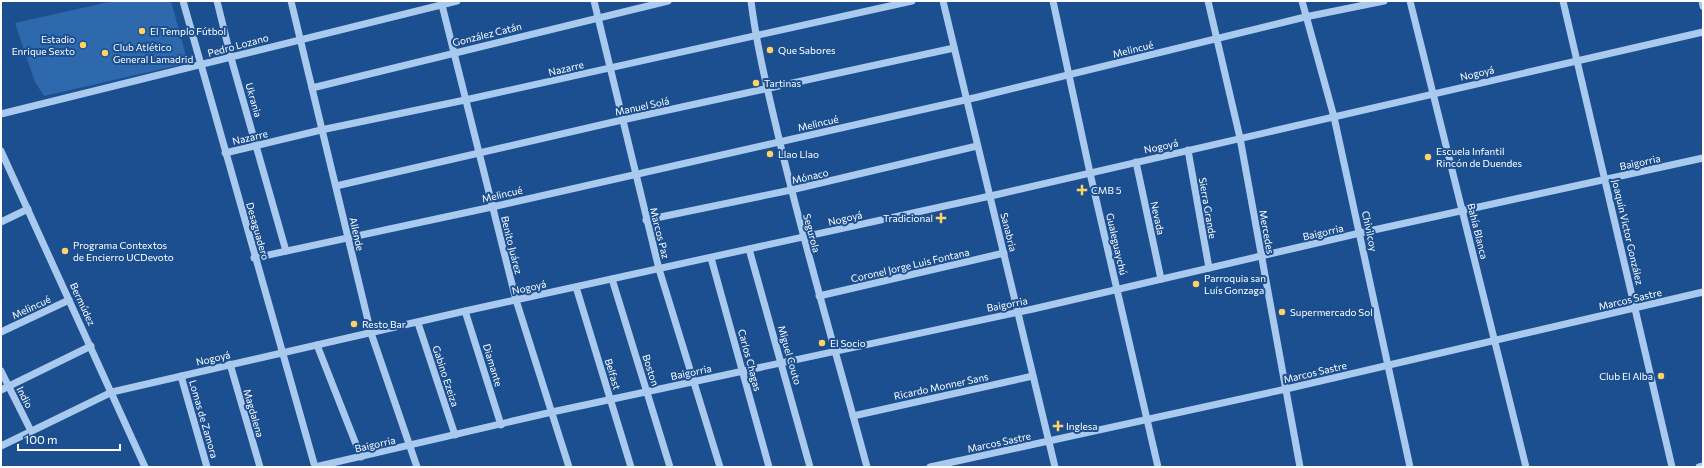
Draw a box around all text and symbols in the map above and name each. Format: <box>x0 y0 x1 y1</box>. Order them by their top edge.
street label: González Catán <box>451 20 523 48</box>
place label: El Templo Fútbol <box>150 25 226 37</box>
marker: El Templo Fútbol <box>137 26 147 36</box>
street label: Pedro Lozano <box>206 31 270 59</box>
place label: Estadio Enrique Sexto <box>12 33 75 57</box>
street label: Melincué <box>1111 38 1155 60</box>
marker: Estadio Enrique Sexto <box>78 40 88 50</box>
place label: Club Atlético General Lamadrid <box>113 41 193 65</box>
place label: Que Sabores <box>778 44 836 56</box>
marker: Que Sabores <box>765 45 775 55</box>
marker: Club Atlético General Lamadrid <box>100 48 110 58</box>
street label: Nazarre <box>547 58 585 78</box>
street label: Nogoyá <box>1459 63 1495 83</box>
place label: Tartinas <box>764 77 801 89</box>
marker: Tartinas <box>751 78 761 88</box>
street label: Ukrania <box>243 81 265 119</box>
street label: Manuel Solá <box>614 94 670 118</box>
street label: Melincué <box>796 112 840 134</box>
street label: Nazarre <box>231 127 269 147</box>
street label: Nogoyá <box>1143 137 1179 155</box>
place label: Escuela Infantil Rincón de Duendes <box>1436 145 1523 169</box>
place label: Llao Llao <box>778 148 819 160</box>
marker: Llao Llao <box>765 149 775 159</box>
marker: Escuela Infantil Rincón de Duendes <box>1423 152 1433 162</box>
street label: Baigorria <box>1619 152 1661 172</box>
street label: Mónaco <box>790 166 830 186</box>
street label: Sierra Grande <box>1197 176 1219 240</box>
street label: Joaquín Victor González <box>1610 178 1646 286</box>
street label: Melincué <box>480 183 524 205</box>
marker: CMB 5 <box>1076 184 1088 196</box>
place label: CMB 5 <box>1091 184 1122 196</box>
street label: Nevada <box>1149 200 1167 236</box>
street label: Desaguadero <box>244 201 272 261</box>
street label: Bahía Blanca <box>1465 202 1491 260</box>
street label: Marcos Paz <box>648 206 672 260</box>
street label: Nogoyá <box>827 208 863 228</box>
street label: Mercedes <box>1257 209 1277 255</box>
street label: Chivilcoy <box>1360 210 1380 252</box>
street label: Sanabria <box>998 211 1020 253</box>
street label: Segurola <box>801 212 823 254</box>
place label: Tradicional <box>883 212 933 224</box>
street label: Gualeguaychú <box>1104 212 1130 276</box>
marker: Tradicional <box>936 213 946 223</box>
street label: Benito Juárez <box>499 215 525 275</box>
street label: Allende <box>347 216 367 252</box>
street label: Baigorria <box>1302 222 1344 242</box>
place label: Programa Contextos de Encierro UCDevoto <box>73 239 174 263</box>
marker: Programa Contextos de Encierro UCDevoto <box>60 246 70 256</box>
street label: Coronel Jorge Luis Fontana <box>850 246 970 284</box>
place label: Parroquia san Luís Gonzaga <box>1204 272 1266 296</box>
street label: Nogoyá <box>511 278 547 296</box>
marker: Parroquia san Luís Gonzaga <box>1191 279 1201 289</box>
street label: Bermúdez <box>68 281 98 327</box>
street label: Marcos Sastre <box>1597 286 1663 312</box>
street label: Melincué <box>10 293 52 321</box>
street label: Baigorria <box>986 294 1028 314</box>
place label: Supermercado Sol <box>1290 306 1373 318</box>
marker: Supermercado Sol <box>1277 307 1287 317</box>
place label: Resto Bar <box>362 318 406 330</box>
marker: Resto Bar <box>349 319 359 329</box>
street label: Miguel Couto <box>776 324 804 386</box>
street label: Carlos Chagas <box>736 328 764 393</box>
place label: El Socio <box>830 337 866 349</box>
marker: El Socio <box>817 338 827 348</box>
street label: Diamante <box>481 342 505 388</box>
street label: Gabino Ezeiza <box>430 344 462 408</box>
street label: Nogoyá <box>195 348 231 368</box>
street label: Boston <box>640 353 662 387</box>
street label: Belfast <box>603 357 623 391</box>
street label: Marcos Sastre <box>1282 359 1348 385</box>
street label: Baigorria <box>670 362 712 382</box>
street label: Ricardo Monner Sans <box>893 370 990 402</box>
place label: Club El Alba <box>1599 370 1653 382</box>
marker: Club El Alba <box>1656 371 1666 381</box>
street label: Lomas de Zamora <box>187 378 221 460</box>
street label: Indio <box>14 384 36 410</box>
street label: Magdalena <box>241 387 267 439</box>
place label: Inglesa <box>1066 420 1098 432</box>
marker: Inglesa <box>1053 421 1063 431</box>
scale bar <box>18 426 120 452</box>
street label: Marcos Sastre <box>966 429 1032 455</box>
text: 100 m <box>24 432 58 446</box>
street label: Baigorria <box>354 434 396 454</box>

